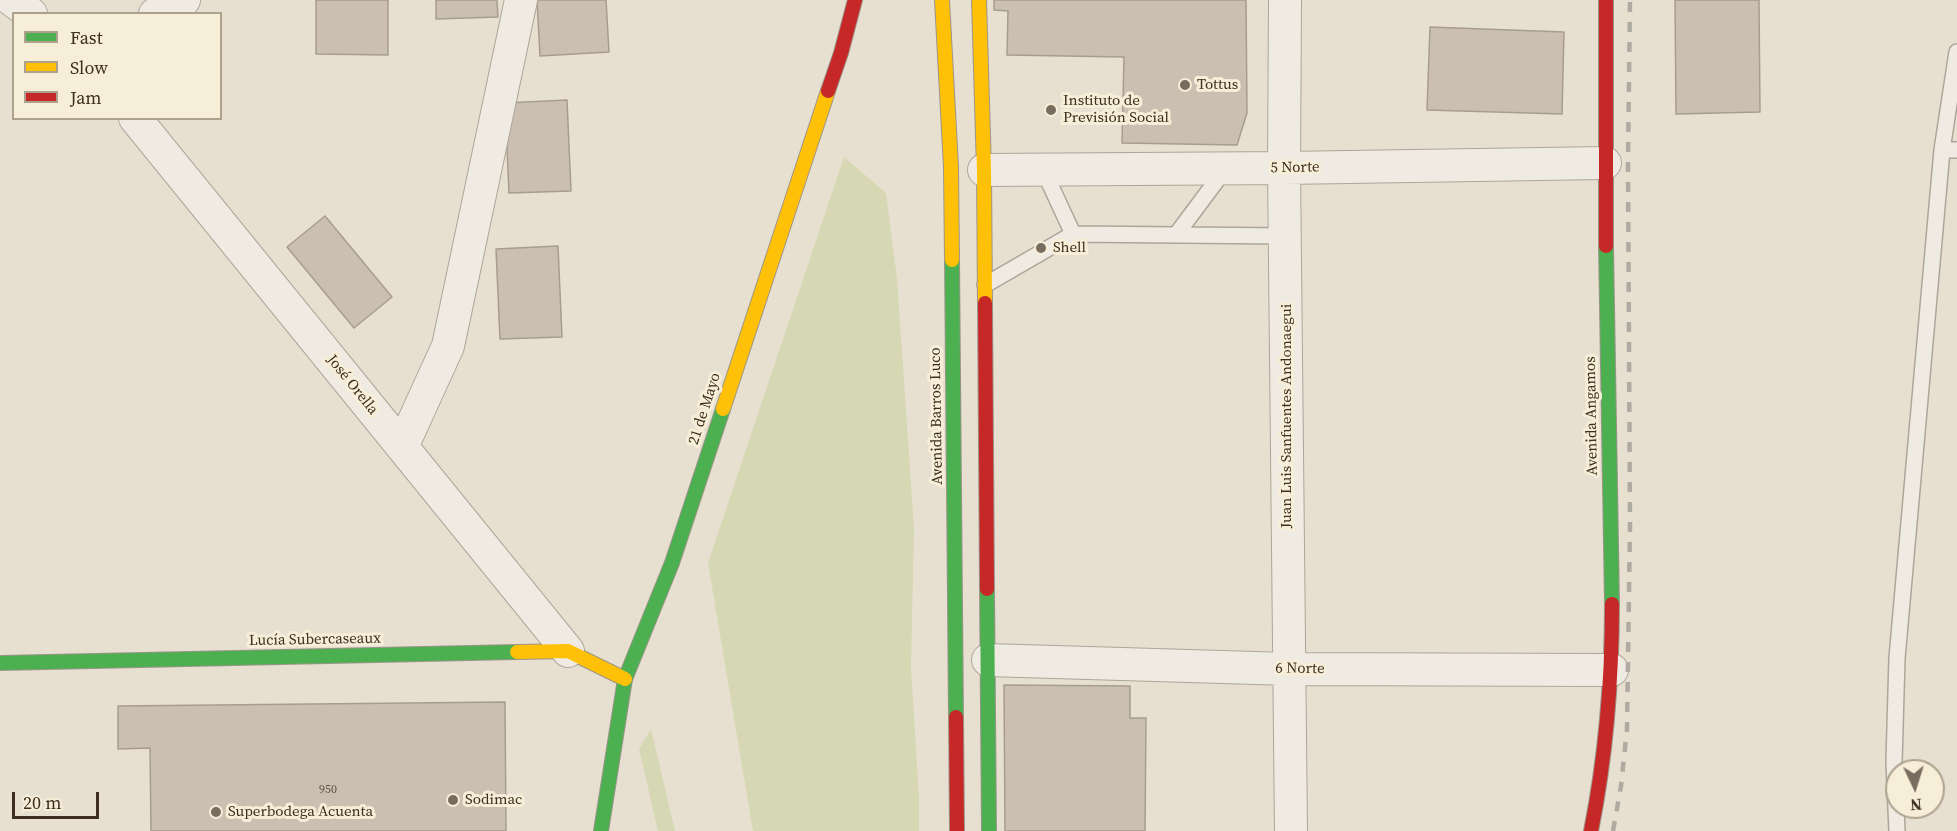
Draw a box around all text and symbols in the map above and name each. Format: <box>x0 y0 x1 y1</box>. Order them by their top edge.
legend <box>12 12 222 120</box>
text: Fast <box>70 25 103 50</box>
text: Slow <box>70 55 108 80</box>
place label: Tottus <box>1197 76 1238 94</box>
marker: Tottus <box>1178 78 1192 92</box>
text: Jam <box>70 85 102 110</box>
place label: Instituto de Previsión Social <box>1063 92 1169 127</box>
marker: Instituto de Previsión Social <box>1044 103 1058 117</box>
street label: 5 Norte <box>1270 159 1320 177</box>
place label: Shell <box>1053 239 1086 257</box>
marker: Shell <box>1034 241 1048 255</box>
street label: Juan Luis Sanfuentes Andonaegui <box>1278 304 1296 528</box>
street label: Avenida Barros Luco <box>927 347 947 485</box>
street label: José Orella <box>322 351 382 419</box>
street label: Avenida Angamos <box>1582 356 1602 476</box>
street label: 21 de Mayo <box>685 371 725 447</box>
street label: Lucía Subercaseaux <box>249 630 381 650</box>
street label: 6 Norte <box>1275 660 1325 678</box>
north arrow <box>1885 759 1945 819</box>
scale bar <box>15 780 102 818</box>
house number: 950 <box>319 783 337 797</box>
text: 20 m <box>23 790 61 815</box>
place label: Sodimac <box>465 791 522 809</box>
marker: Sodimac <box>446 793 460 807</box>
text: N <box>1910 794 1923 816</box>
place label: Superbodega Acuenta <box>228 803 373 821</box>
marker: Superbodega Acuenta <box>209 805 223 819</box>

